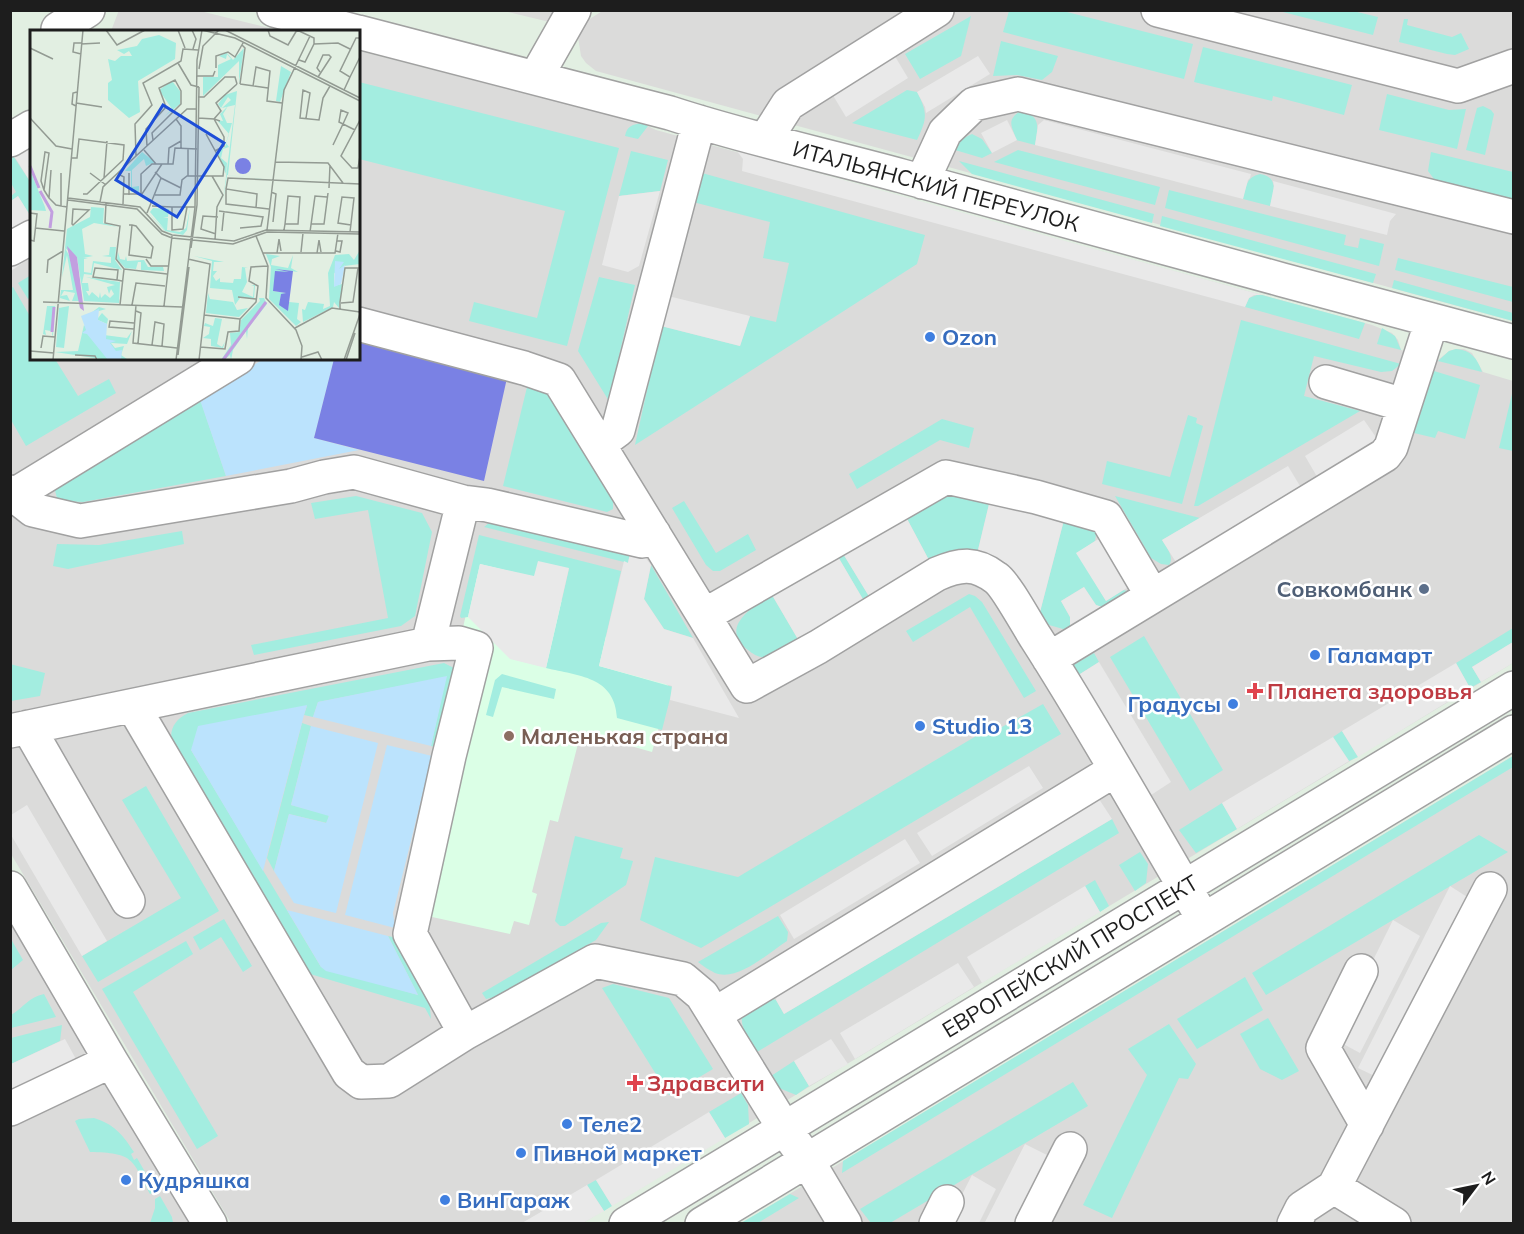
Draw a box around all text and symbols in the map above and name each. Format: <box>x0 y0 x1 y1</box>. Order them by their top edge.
inset map <box>30 30 360 360</box>
street label: ИТАЛЬЯНСКИЙ ПЕРЕУЛОК <box>790 134 1083 238</box>
place label: Ozon <box>942 323 997 351</box>
marker: Ozon <box>923 330 937 344</box>
place label: Совкомбанк <box>1276 575 1412 603</box>
marker: Совкомбанк <box>1417 582 1431 596</box>
place label: Галамарт <box>1327 641 1432 669</box>
marker: Галамарт <box>1308 648 1322 662</box>
place label: Планета здоровья <box>1267 677 1472 705</box>
marker: Планета здоровья <box>1248 684 1262 698</box>
place label: Градусы <box>1128 690 1221 718</box>
marker: Градусы <box>1226 697 1240 711</box>
place label: Studio 13 <box>932 712 1032 740</box>
marker: Studio 13 <box>913 719 927 733</box>
place label: Маленькая страна <box>521 722 728 750</box>
marker: Маленькая страна <box>502 729 516 743</box>
street label: ЕВРОПЕЙСКИЙ ПРОСПЕКТ <box>937 868 1203 1044</box>
place label: Здравсити <box>647 1069 765 1097</box>
marker: Здравсити <box>628 1076 642 1090</box>
place label: Теле2 <box>579 1110 642 1138</box>
marker: Теле2 <box>560 1117 574 1131</box>
place label: Пивной маркет <box>533 1139 702 1167</box>
marker: Пивной маркет <box>514 1146 528 1160</box>
north arrow <box>1446 1156 1506 1216</box>
place label: Кудряшка <box>138 1166 250 1194</box>
text: N <box>1477 1168 1500 1188</box>
marker: Кудряшка <box>119 1173 133 1187</box>
place label: ВинГараж <box>457 1186 570 1214</box>
marker: ВинГараж <box>438 1193 452 1207</box>

